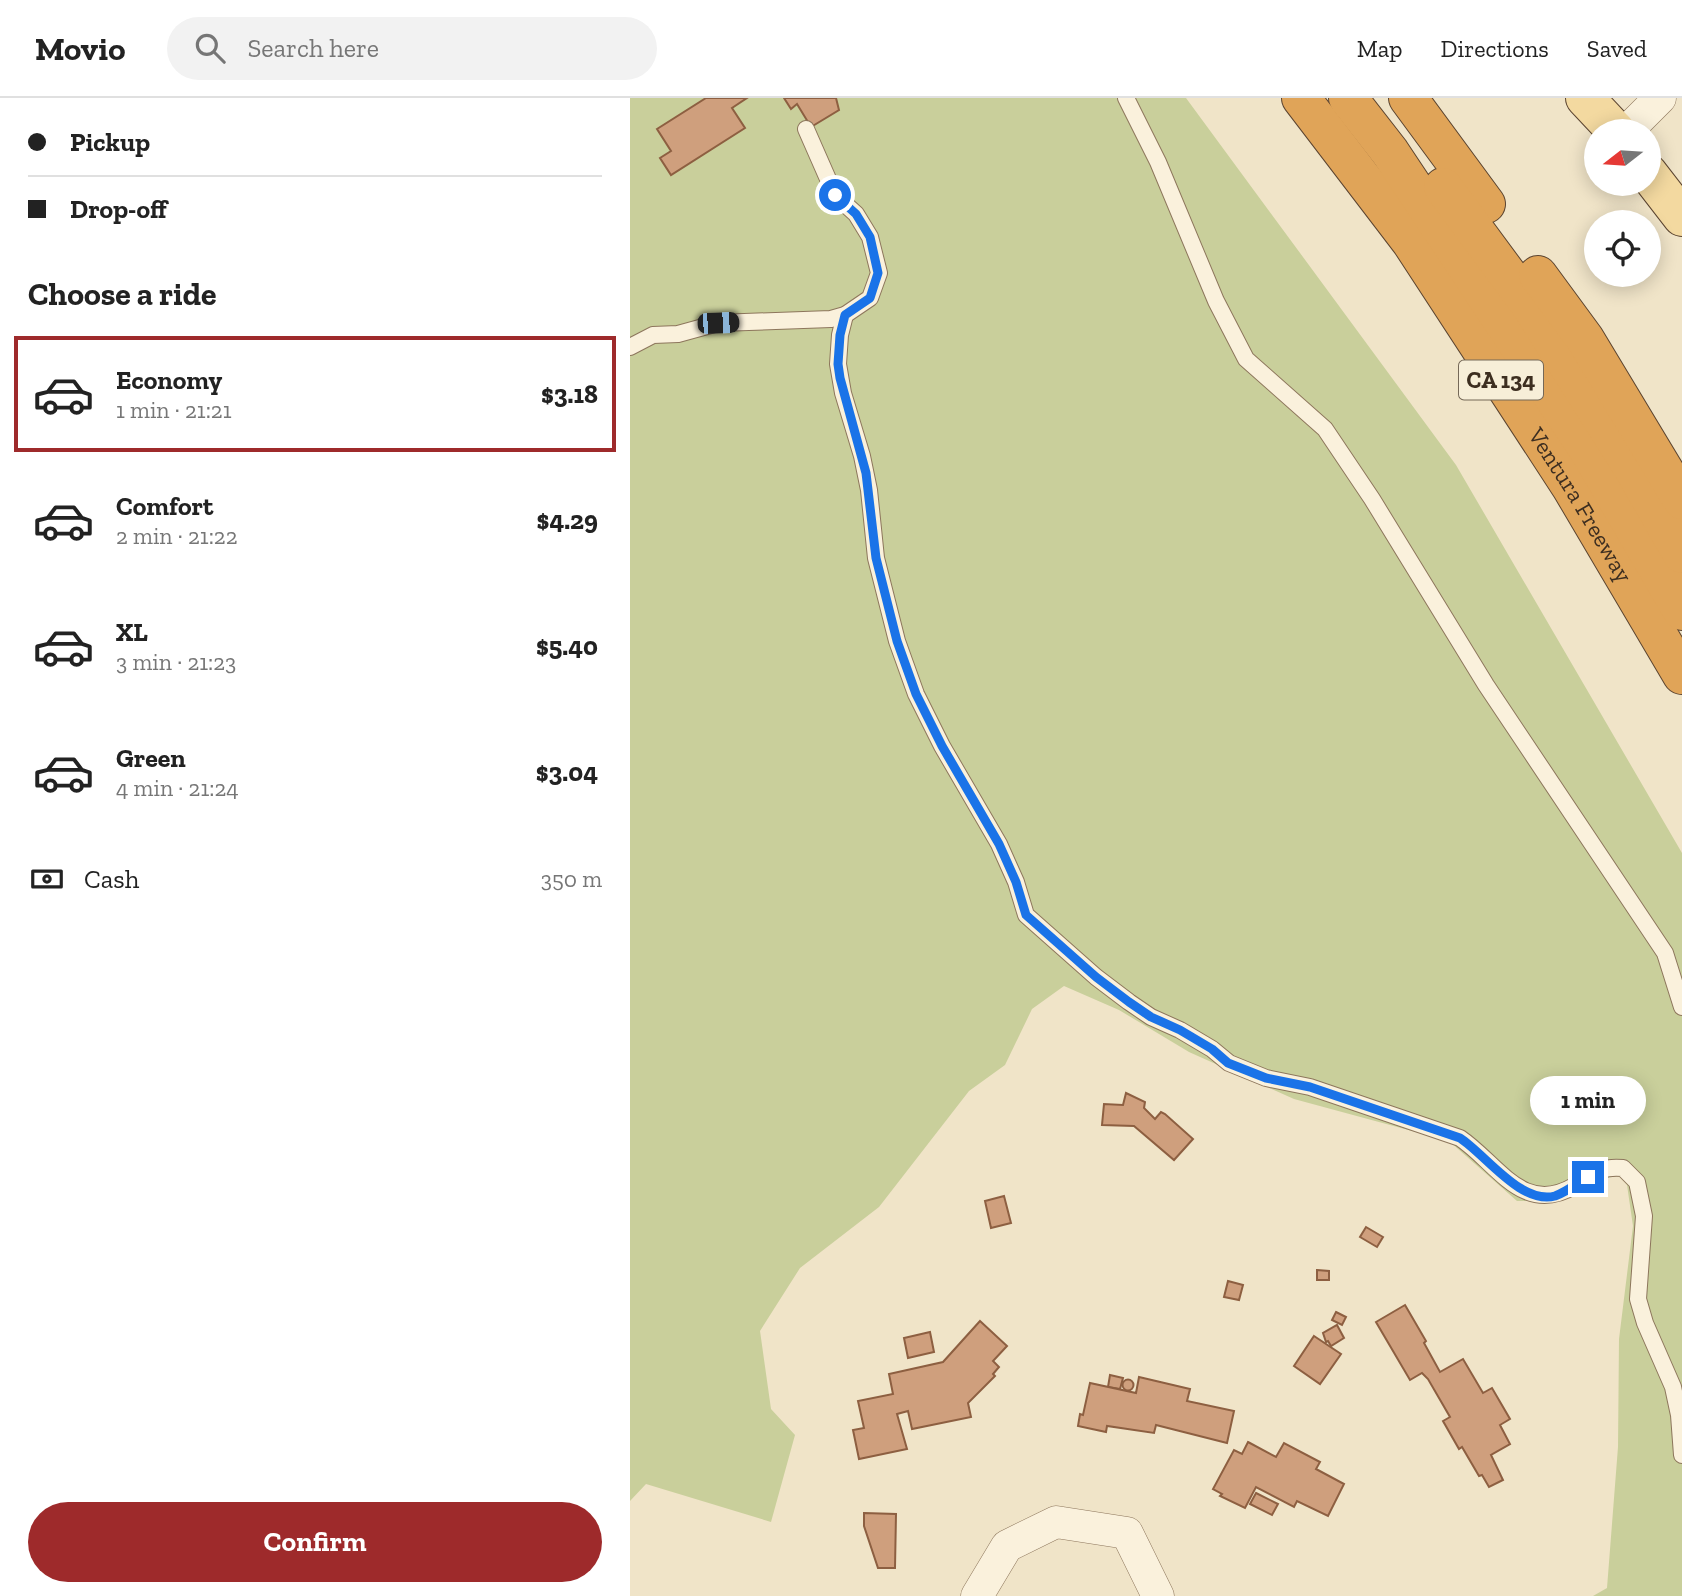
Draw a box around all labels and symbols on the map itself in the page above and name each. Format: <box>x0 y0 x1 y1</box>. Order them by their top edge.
north arrow <box>1584 119 1661 196</box>
route start <box>819 179 851 211</box>
car <box>697 312 740 334</box>
road number: CA 134 <box>1459 360 1543 400</box>
street label: Ventura Freeway <box>1522 421 1639 588</box>
callout: 1 min <box>1530 1076 1646 1124</box>
route end <box>1572 1161 1604 1193</box>

